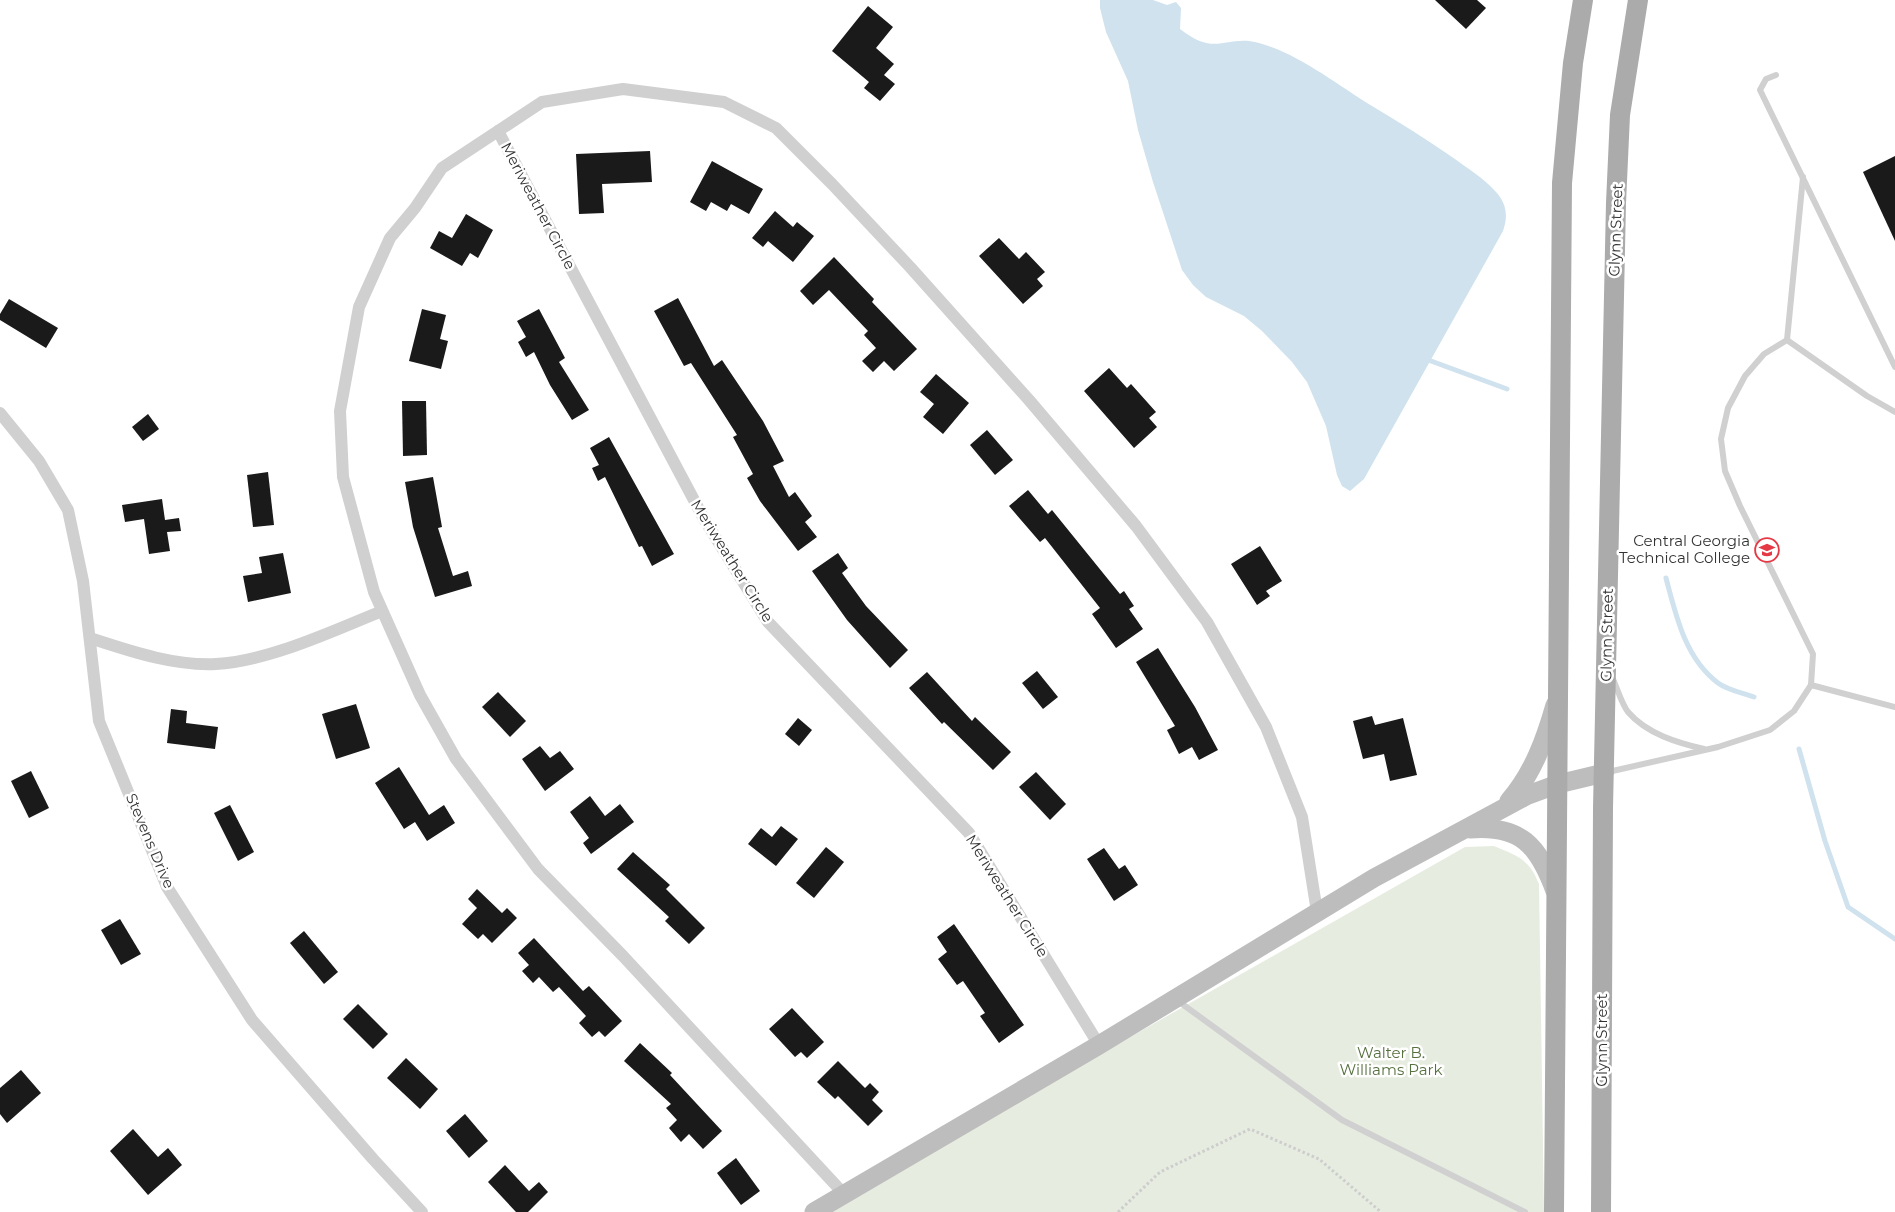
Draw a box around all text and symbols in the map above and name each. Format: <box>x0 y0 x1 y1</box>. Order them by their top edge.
street label: Meriweather Circle <box>497 139 580 273</box>
street label: Glynn Street <box>1604 183 1627 277</box>
street label: Meriweather Circle <box>687 496 778 626</box>
place label: Central Georgia Technical College <box>1619 531 1750 567</box>
school or university icon: Central Georgia Technical College <box>1754 537 1780 563</box>
street label: Glynn Street <box>1596 588 1617 682</box>
street label: Stevens Drive <box>122 790 179 891</box>
street label: Meriweather Circle <box>962 831 1053 961</box>
street label: Glynn Street <box>1592 993 1611 1087</box>
park label: Walter B. Williams Park <box>1340 1043 1442 1079</box>

